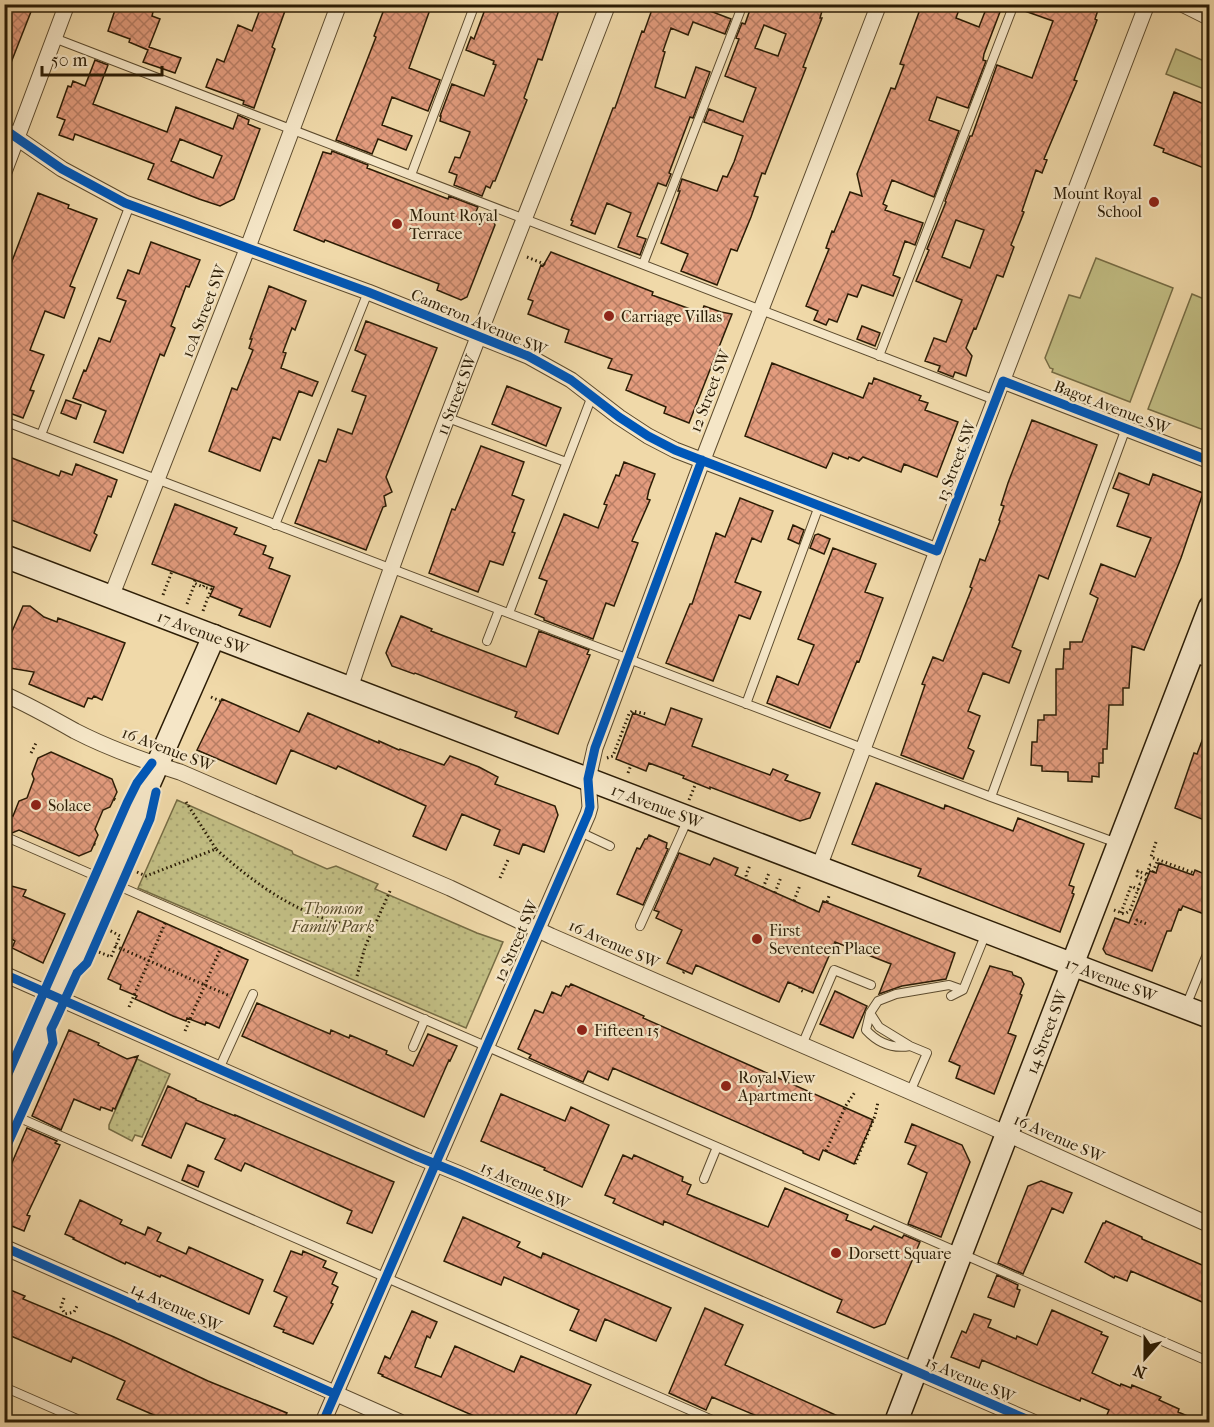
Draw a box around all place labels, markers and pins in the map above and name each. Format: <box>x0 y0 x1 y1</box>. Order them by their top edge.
place label: Mount Royal School <box>1053 184 1143 221</box>
marker: Mount Royal School <box>1147 195 1161 209</box>
place label: Mount Royal Terrace <box>409 206 499 243</box>
marker: Mount Royal Terrace <box>390 217 404 231</box>
place label: Carriage Villas <box>621 307 722 326</box>
marker: Carriage Villas <box>602 309 616 323</box>
place label: Solace <box>48 796 91 815</box>
marker: Solace <box>29 798 43 812</box>
place label: First Seventeen Place <box>769 921 881 958</box>
marker: First Seventeen Place <box>750 932 764 946</box>
place label: Fifteen 15 <box>594 1021 659 1040</box>
marker: Fifteen 15 <box>575 1023 589 1037</box>
place label: Royal View Apartment <box>737 1068 816 1105</box>
marker: Royal View Apartment <box>719 1079 733 1093</box>
place label: Dorsett Square <box>848 1244 951 1263</box>
marker: Dorsett Square <box>829 1246 843 1260</box>

